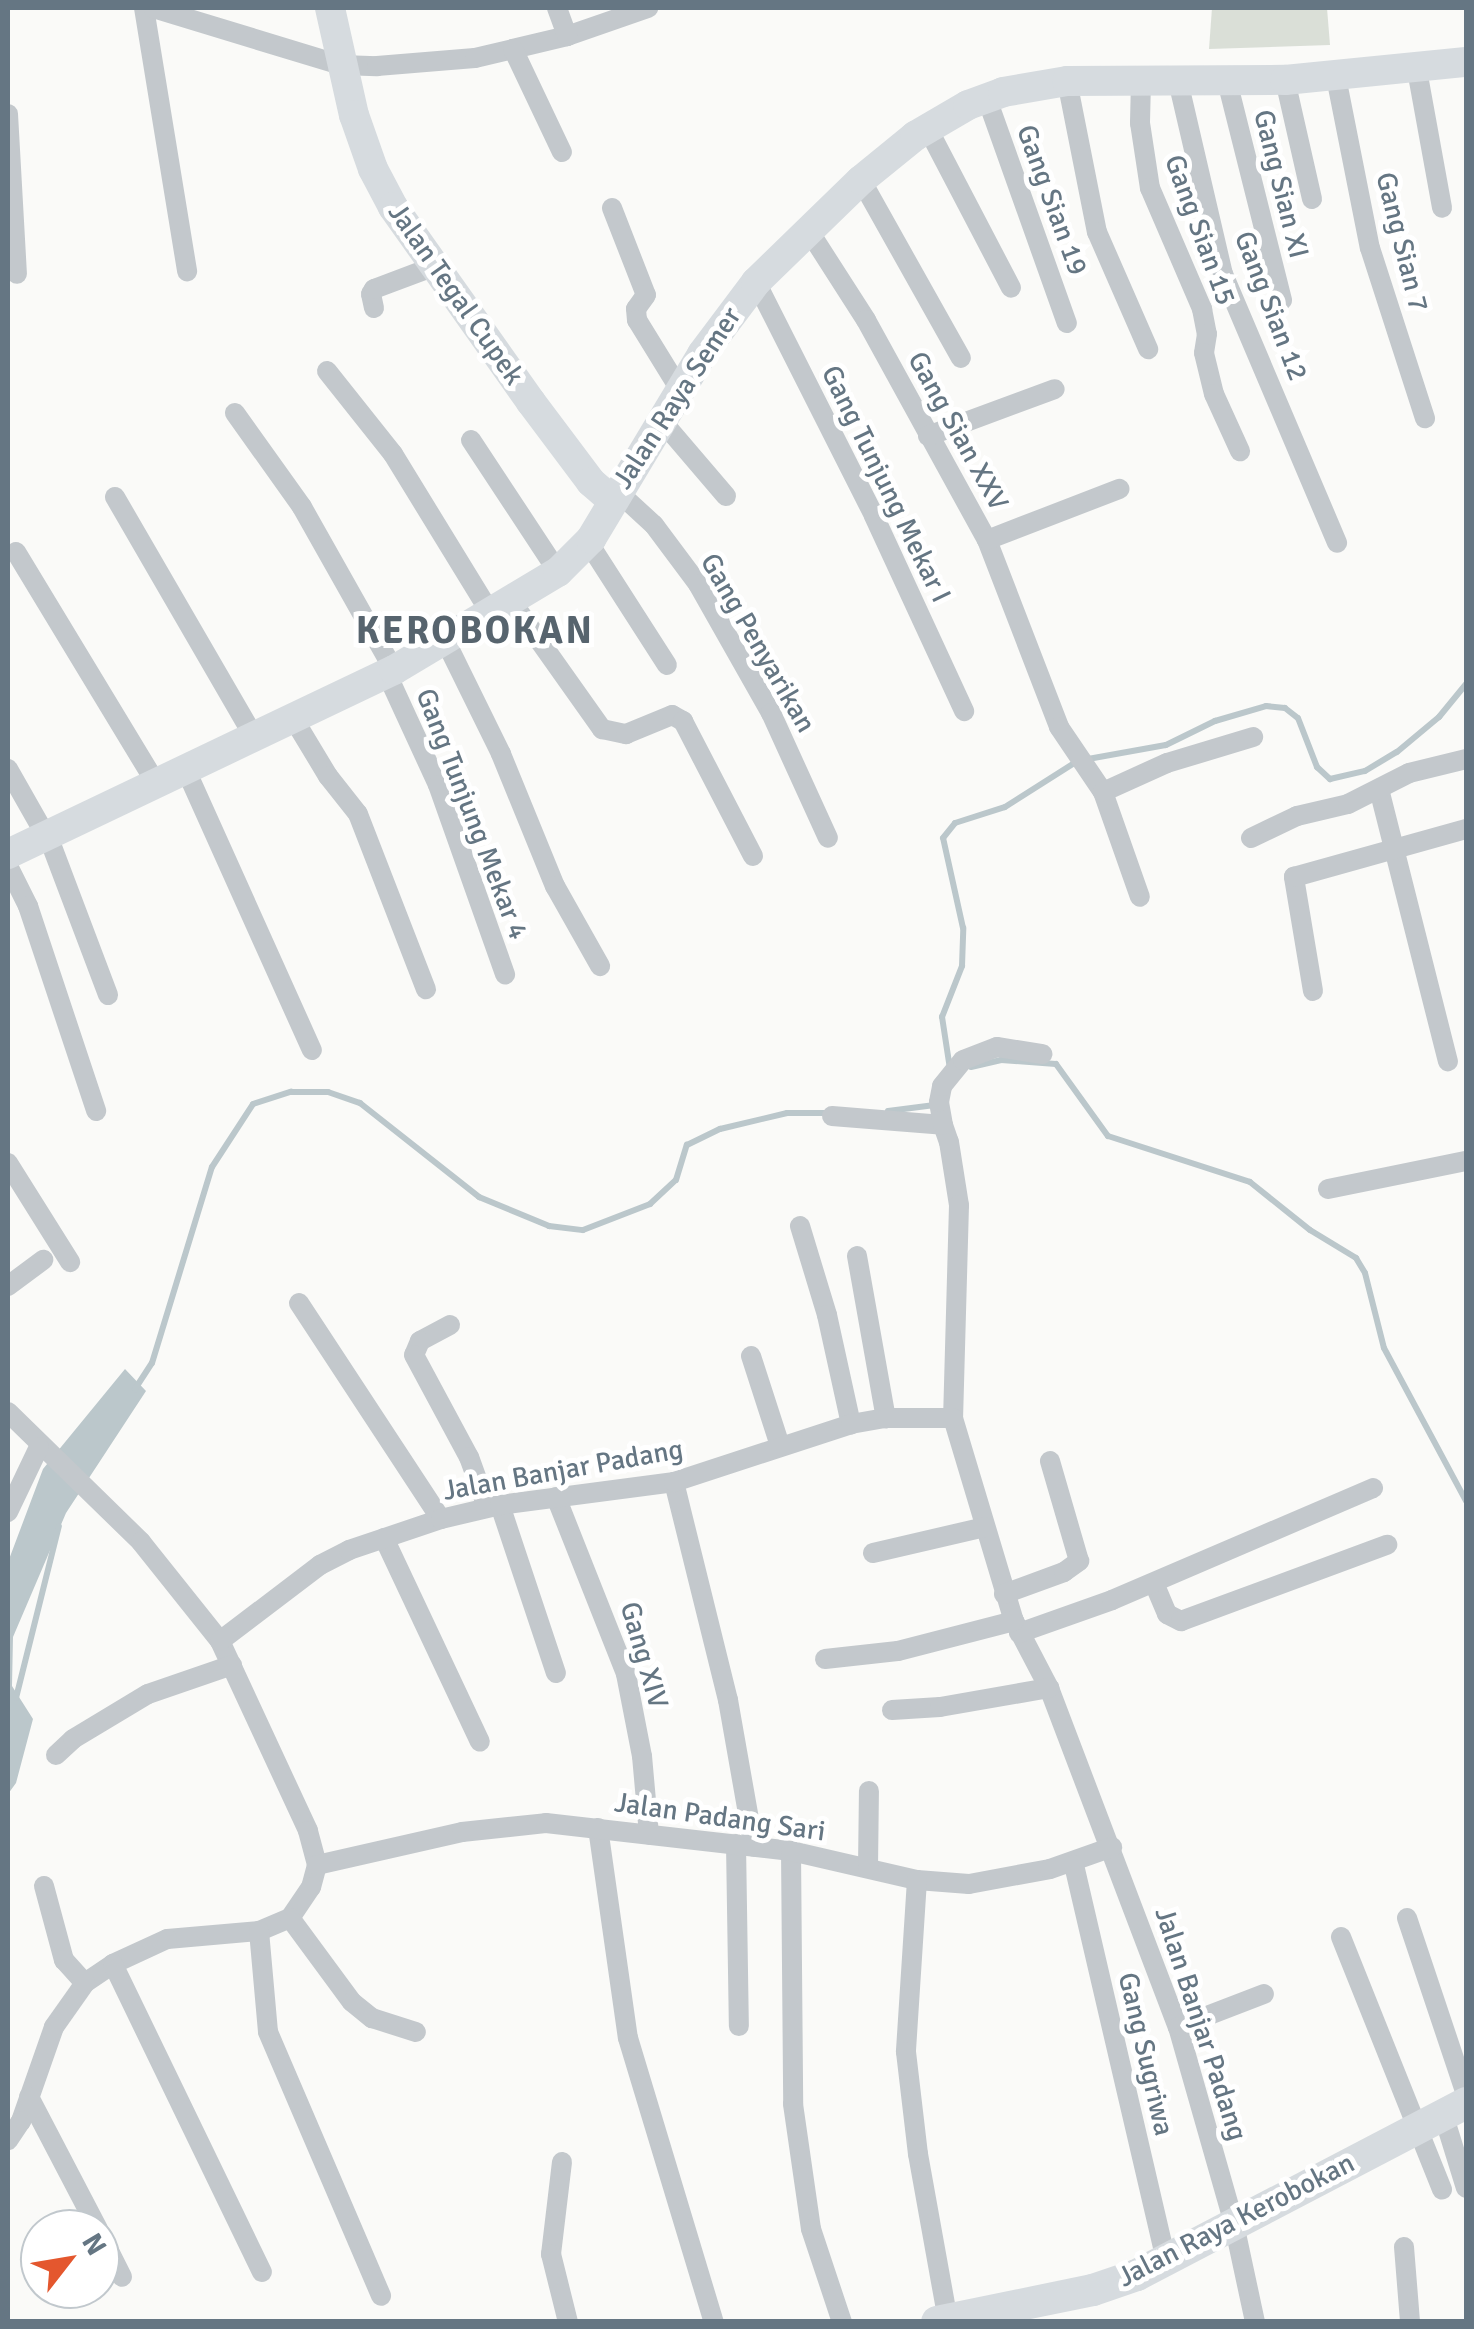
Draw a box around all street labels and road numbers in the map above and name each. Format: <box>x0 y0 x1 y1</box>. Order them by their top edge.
street label: Gang Sian XI <box>1246 106 1316 262</box>
street label: Gang Sian 19 <box>1009 120 1095 280</box>
street label: Gang Sian 15 <box>1157 150 1243 310</box>
street label: Gang Sian 7 <box>1368 169 1436 315</box>
street label: Jalan Tegal Cupek <box>381 197 531 391</box>
street label: Gang Sian 12 <box>1227 226 1315 386</box>
street label: Jalan Raya Semer <box>606 301 748 495</box>
street label: Gang Sian XXV <box>901 346 1015 516</box>
street label: Gang Tunjung Mekar I <box>814 360 958 608</box>
street label: Gang Penyarikan <box>693 547 823 739</box>
street label: Gang Tunjung Mekar 4 <box>409 684 535 944</box>
street label: Jalan Banjar Padang <box>440 1432 686 1508</box>
street label: Gang XIV <box>613 1598 675 1712</box>
street label: Jalan Padang Sari <box>612 1786 828 1848</box>
street label: Jalan Banjar Padang <box>1147 1903 1255 2145</box>
street label: Gang Sugriwa <box>1111 1969 1181 2139</box>
street label: Jalan Raya Kerobokan <box>1112 2146 1360 2294</box>

